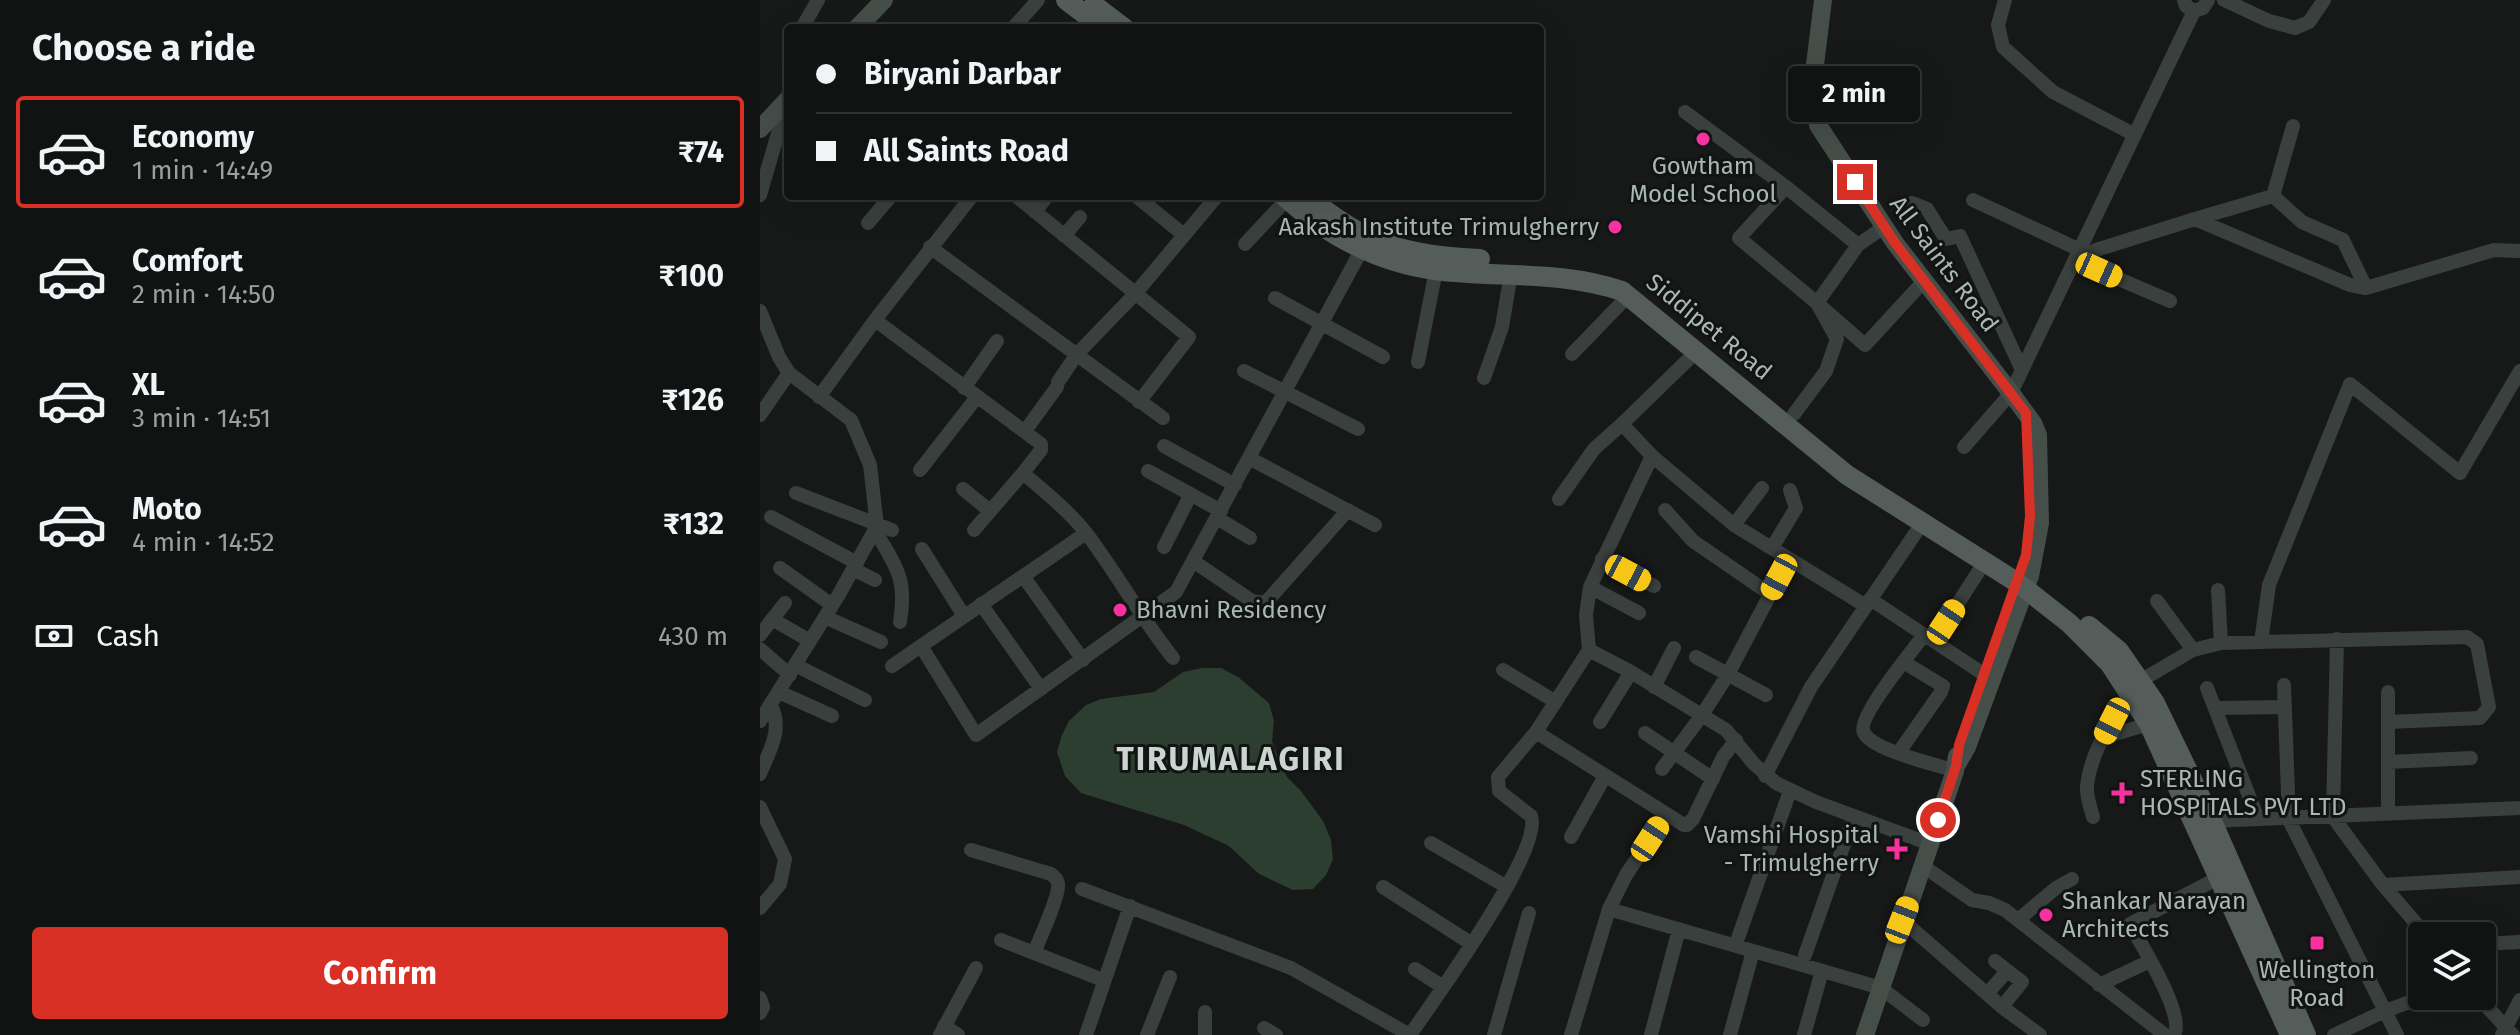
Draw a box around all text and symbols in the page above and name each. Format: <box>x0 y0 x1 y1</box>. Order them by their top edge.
text: Choose a ride <box>32 26 255 70</box>
text: Biryani Darbar <box>864 56 1061 92</box>
callout: 2 min <box>1789 66 1921 122</box>
text: 2 min <box>1822 78 1886 109</box>
icon: car <box>36 116 108 188</box>
text: Economy <box>132 119 254 155</box>
marker: Gowtham Model School <box>1694 130 1712 148</box>
text: All Saints Road <box>864 133 1069 169</box>
text: ₹74 <box>678 134 724 170</box>
place label: Gowtham Model School <box>1629 152 1777 208</box>
text: 1 min · 14:49 <box>132 155 273 186</box>
route end <box>1837 164 1873 200</box>
street label: All Saints Road <box>1884 191 2004 337</box>
place label: Aakash Institute Trimulgherry <box>1278 213 1599 241</box>
marker: Aakash Institute Trimulgherry <box>1606 218 1624 236</box>
icon: car <box>36 240 108 312</box>
text: Comfort <box>132 243 243 279</box>
car <box>2072 249 2126 291</box>
text: ₹100 <box>659 258 724 294</box>
street label: Siddipet Road <box>1641 268 1777 386</box>
text: 2 min · 14:50 <box>132 279 276 310</box>
icon: car <box>36 364 108 436</box>
text: XL <box>132 367 165 403</box>
text: ₹126 <box>661 382 724 418</box>
text: 3 min · 14:51 <box>132 403 271 434</box>
icon: car <box>36 488 108 560</box>
text: Moto <box>132 491 202 527</box>
text: ₹132 <box>663 506 724 542</box>
text: 4 min · 14:52 <box>132 527 275 558</box>
car <box>1757 550 1801 604</box>
car <box>1601 551 1655 595</box>
car <box>1923 595 1969 649</box>
place label: Bhavni Residency <box>1136 596 1327 624</box>
marker: Bhavni Residency <box>1111 601 1129 619</box>
icon: cash <box>32 614 76 658</box>
text: Cash <box>96 618 160 654</box>
text: 430 m <box>658 621 728 652</box>
car <box>2090 694 2134 748</box>
district label: TIRUMALAGIRI <box>1116 740 1346 778</box>
place label: STERLING HOSPITALS PVT LTD <box>2140 765 2346 821</box>
marker: STERLING HOSPITALS PVT LTD <box>2111 782 2133 804</box>
route start <box>1920 802 1956 838</box>
car <box>1627 812 1673 866</box>
place label: Vamshi Hospital - Trimulgherry <box>1704 821 1879 877</box>
marker: Vamshi Hospital - Trimulgherry <box>1886 838 1908 860</box>
place label: Shankar Narayan Architects <box>2062 887 2246 943</box>
car <box>1882 893 1922 947</box>
marker: Shankar Narayan Architects <box>2037 906 2055 924</box>
map controls <box>2408 922 2496 1010</box>
button: layers <box>2408 922 2496 1010</box>
button: Confirm <box>32 927 728 1019</box>
marker: Wellington Road <box>2308 934 2326 952</box>
place label: Wellington Road <box>2259 956 2375 1012</box>

